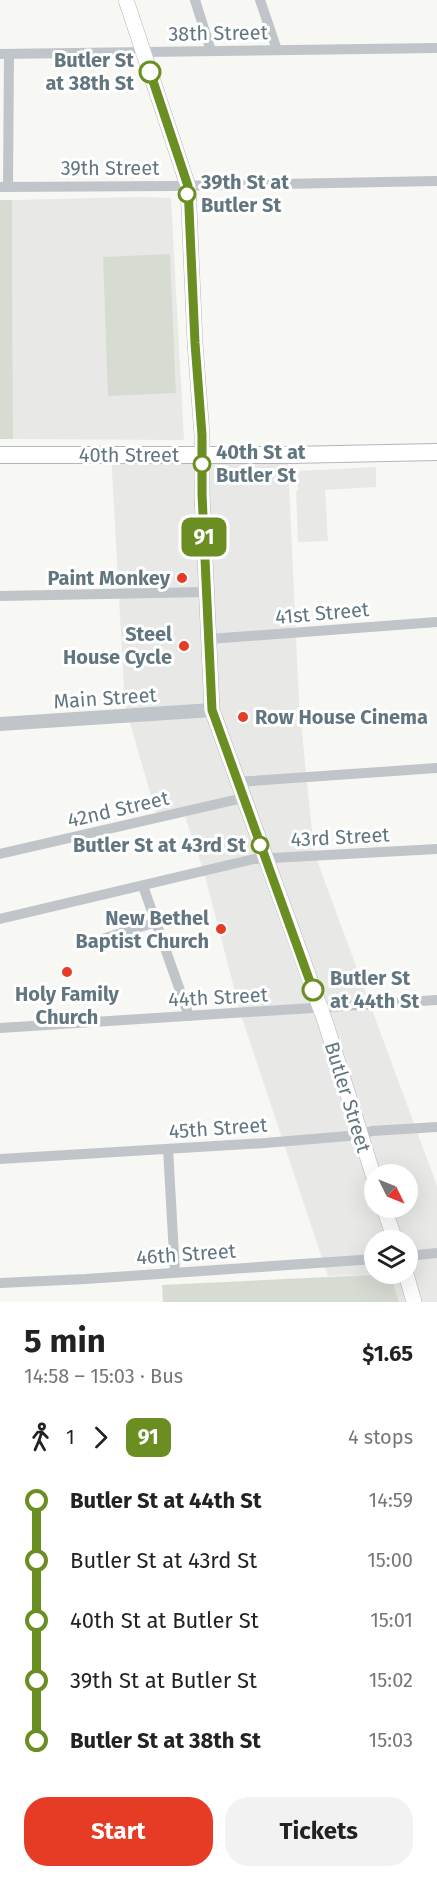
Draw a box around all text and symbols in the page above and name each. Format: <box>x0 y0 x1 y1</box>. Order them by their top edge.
street label: 38th Street <box>168 20 269 46</box>
place label: Butler St at 38th St <box>45 48 134 95</box>
marker: Butler St at 38th St <box>139 61 161 83</box>
street label: 39th Street <box>61 156 160 180</box>
place label: 39th St at Butler St <box>200 170 289 217</box>
marker: 39th St at Butler St <box>178 185 196 203</box>
place label: 40th St at Butler St <box>216 440 306 487</box>
street label: 40th Street <box>79 443 180 467</box>
marker: 40th St at Butler St <box>193 455 211 473</box>
line badge: 91 <box>177 518 231 556</box>
text: 91 <box>193 524 215 550</box>
place label: Paint Monkey <box>47 566 171 590</box>
marker: Paint Monkey <box>175 571 189 585</box>
street label: 41st Street <box>274 597 371 629</box>
place label: Steel House Cycle <box>63 622 172 669</box>
marker: Steel House Cycle <box>177 639 191 653</box>
street label: Main Street <box>53 682 158 714</box>
place label: Row House Cinema <box>255 705 428 729</box>
marker: Row House Cinema <box>236 710 250 724</box>
street label: 42nd Street <box>65 786 172 832</box>
street label: 43rd Street <box>290 822 391 852</box>
place label: Butler St at 43rd St <box>73 833 246 857</box>
marker: Butler St at 43rd St <box>251 836 269 854</box>
place label: New Bethel Baptist Church <box>75 906 209 953</box>
marker: New Bethel Baptist Church <box>214 922 228 936</box>
marker: Holy Family Church <box>60 965 74 979</box>
place label: Butler St at 44th St <box>330 966 419 1013</box>
marker: Butler St at 44th St <box>302 979 324 1001</box>
place label: Holy Family Church <box>15 982 120 1029</box>
street label: 44th Street <box>168 982 269 1012</box>
street label: Butler Street <box>320 1039 376 1156</box>
street label: 45th Street <box>168 1113 269 1143</box>
north arrow <box>364 1164 418 1218</box>
map controls <box>364 1164 418 1284</box>
button: layers <box>364 1230 418 1284</box>
street label: 46th Street <box>135 1238 237 1269</box>
text: 5 min <box>24 1321 106 1361</box>
text: $1.65 <box>362 1340 413 1367</box>
text: 14:58 – 15:03 · Bus <box>24 1364 183 1388</box>
icon: walk <box>24 1421 57 1454</box>
icon: forward <box>84 1421 117 1454</box>
text: 91 <box>138 1424 159 1450</box>
text: 1 <box>66 1425 75 1449</box>
text: 4 stops <box>348 1425 413 1449</box>
text: Butler St at 44th St <box>70 1487 261 1514</box>
text: 14:59 <box>369 1488 413 1512</box>
text: Butler St at 43rd St <box>70 1547 257 1574</box>
text: 15:00 <box>367 1548 413 1572</box>
text: 40th St at Butler St <box>70 1607 259 1634</box>
text: 15:01 <box>370 1608 413 1632</box>
text: 39th St at Butler St <box>70 1667 257 1694</box>
text: 15:02 <box>369 1668 413 1692</box>
text: Butler St at 38th St <box>70 1727 261 1754</box>
text: 15:03 <box>369 1728 413 1752</box>
button: Start <box>24 1797 213 1866</box>
button: Tickets <box>225 1797 413 1866</box>

